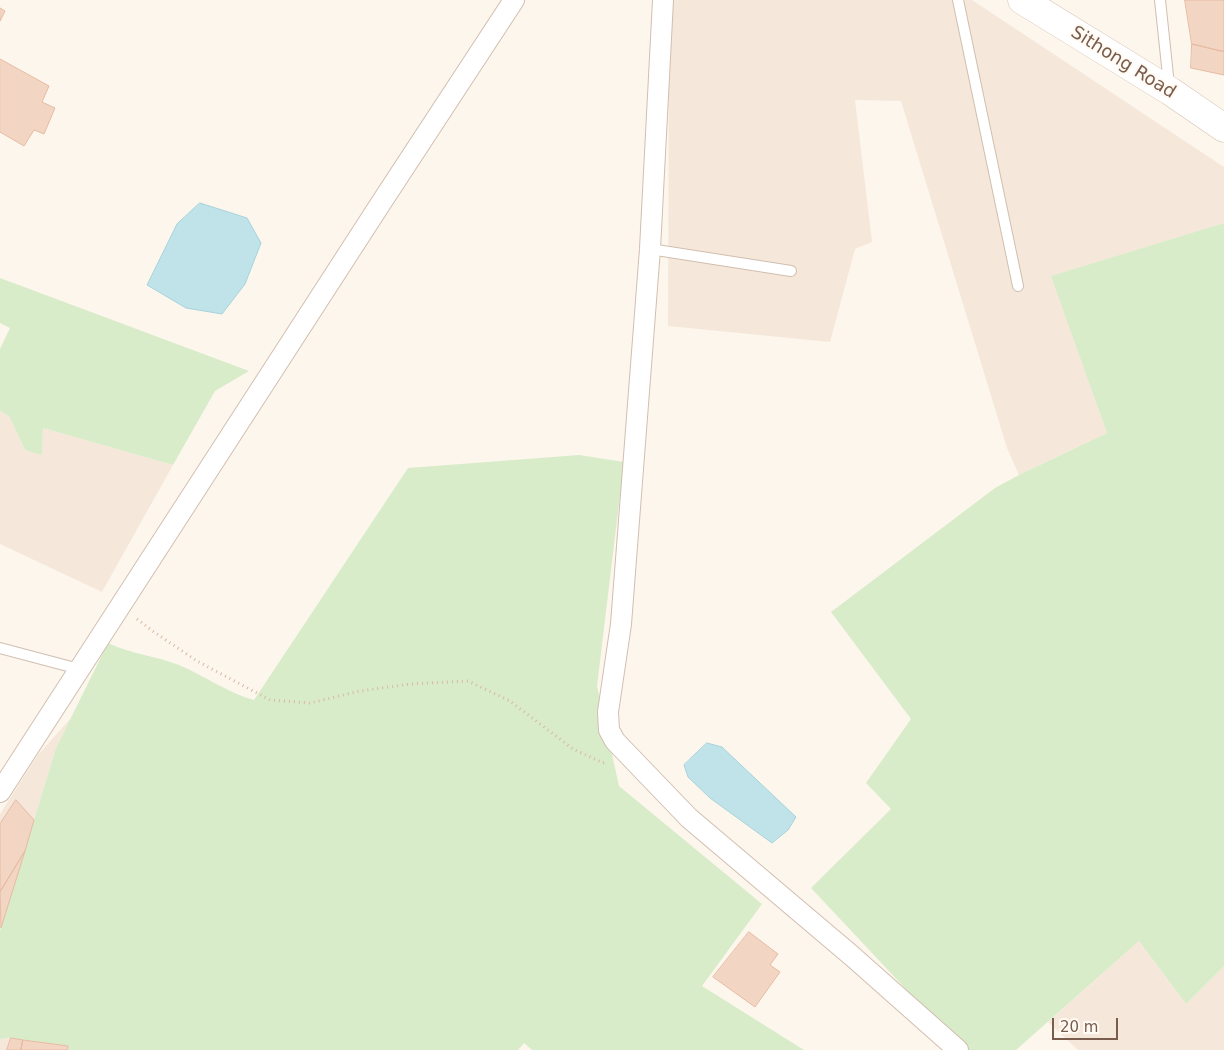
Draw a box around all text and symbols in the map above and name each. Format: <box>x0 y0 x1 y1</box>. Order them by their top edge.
street label: Sithong Road <box>1067 22 1179 104</box>
scale bar <box>1054 1008 1120 1040</box>
text: 20 m <box>1060 1018 1098 1036</box>

